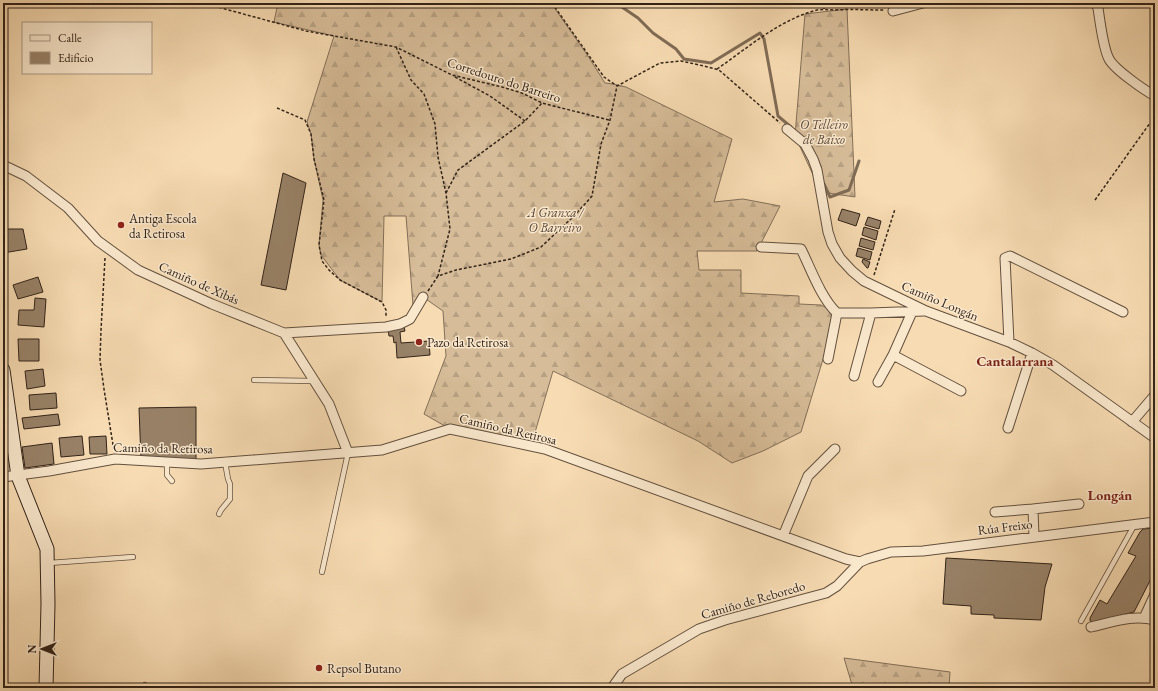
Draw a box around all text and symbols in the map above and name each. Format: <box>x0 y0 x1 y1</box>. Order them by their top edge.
legend <box>22 22 152 74</box>
text: Calle <box>58 30 82 46</box>
text: Edificio <box>58 50 94 66</box>
street label: Corredouro do Barreiro <box>445 54 563 106</box>
park label: O Telleiro de Baixo <box>800 116 848 148</box>
park label: A Granxa / O Barreiro <box>526 204 585 236</box>
place label: Antiga Escola da Retirosa <box>128 210 197 242</box>
marker: Antiga Escola da Retirosa <box>116 220 126 230</box>
street label: Camiño de Xibás <box>156 258 242 308</box>
street label: Camiño Longán <box>899 277 981 325</box>
place label: Pazo da Retirosa <box>427 334 509 351</box>
marker: Pazo da Retirosa <box>414 337 424 347</box>
district label: Cantalarrana <box>977 352 1054 370</box>
street label: Camiño da Retirosa <box>457 409 559 449</box>
street label: Camiño da Retirosa <box>113 439 214 457</box>
district label: Longán <box>1088 486 1132 504</box>
street label: Rúa Freixo <box>977 515 1033 539</box>
street label: Camiño de Reboredo <box>699 577 807 623</box>
north arrow <box>22 629 62 669</box>
text: N <box>25 644 39 653</box>
place label: Repsol Butano <box>327 660 401 677</box>
marker: Repsol Butano <box>314 663 324 673</box>

